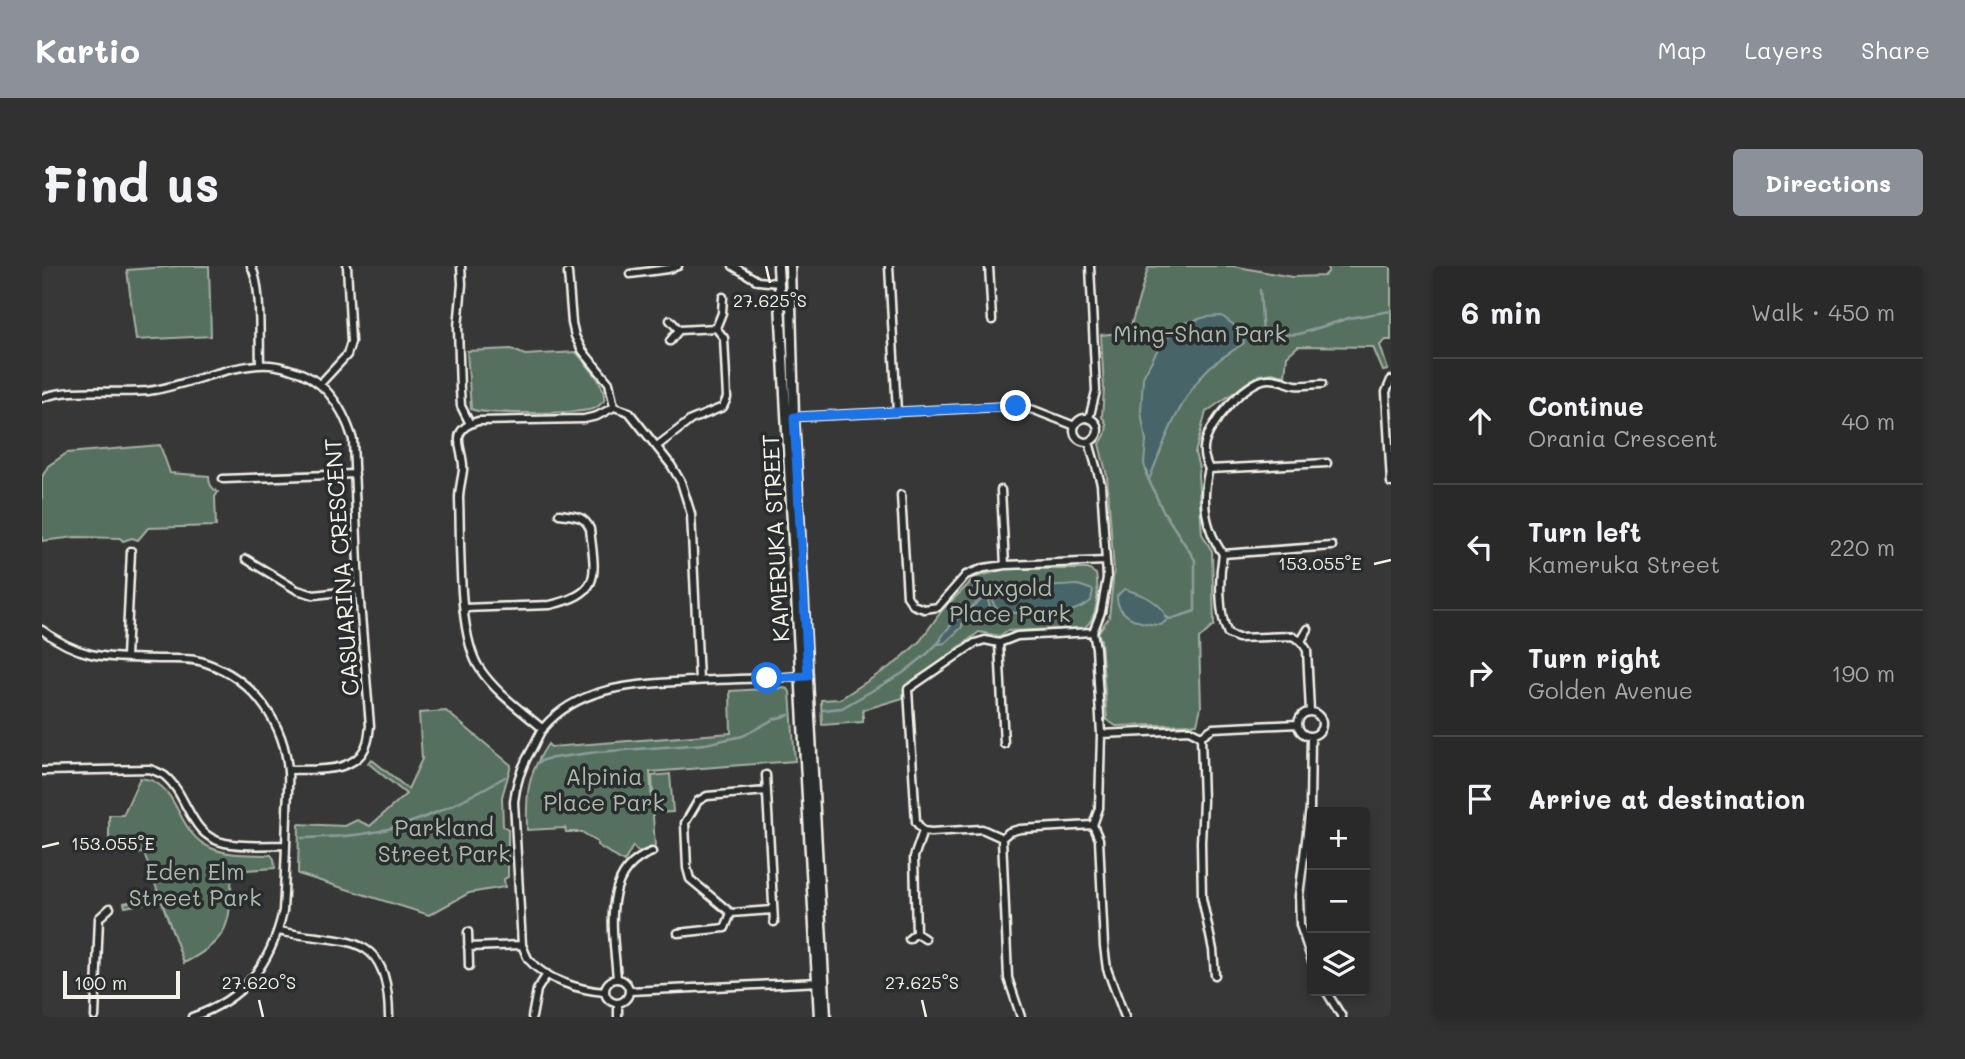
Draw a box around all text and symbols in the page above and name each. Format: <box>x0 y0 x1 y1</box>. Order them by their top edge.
text: Kartio <box>35 28 140 71</box>
text: Map <box>1658 34 1706 65</box>
text: Layers <box>1744 34 1823 65</box>
text: Share <box>1861 34 1930 65</box>
button: Directions <box>1733 149 1923 216</box>
text: Find us <box>42 151 220 214</box>
text: 27.625°S <box>733 288 807 312</box>
text: 6 min <box>1461 292 1541 332</box>
text: Walk · 450 m <box>1751 297 1895 327</box>
park label: Ming-Shan Park <box>1113 318 1287 348</box>
text: Continue <box>1528 389 1644 423</box>
route end <box>1000 390 1031 421</box>
icon: ahead <box>1461 402 1499 440</box>
text: 40 m <box>1842 406 1895 436</box>
text: Orania Crescent <box>1528 423 1718 453</box>
street label: KAMERUKA STREET <box>755 433 795 643</box>
street label: CASUARINA CRESCENT <box>317 437 365 697</box>
text: Turn left <box>1528 515 1641 549</box>
icon: left <box>1461 528 1499 566</box>
text: 220 m <box>1829 532 1895 562</box>
text: Kameruka Street <box>1528 549 1720 579</box>
text: 153.055°E <box>1278 551 1362 575</box>
park label: Juxgold Place Park <box>949 572 1071 628</box>
text: Turn right <box>1528 641 1661 675</box>
icon: right <box>1461 654 1499 692</box>
text: 190 m <box>1831 658 1895 688</box>
route start <box>751 662 782 693</box>
text: Golden Avenue <box>1528 675 1693 705</box>
park label: Alpinia Place Park <box>543 761 665 817</box>
icon: arrive <box>1461 780 1499 818</box>
text: Arrive at destination <box>1528 782 1805 816</box>
map controls <box>1307 807 1370 996</box>
button: + <box>1307 807 1370 870</box>
park label: Parkland Street Park <box>378 812 510 868</box>
text: 153.055°E <box>71 831 155 855</box>
park label: Eden Elm Street Park <box>129 856 261 912</box>
button: − <box>1307 870 1370 933</box>
button: layers <box>1307 933 1370 996</box>
scale bar <box>63 968 180 1000</box>
text: 100 m <box>74 970 127 995</box>
text: 27.620°S <box>222 970 296 994</box>
text: 27.625°S <box>885 970 959 994</box>

